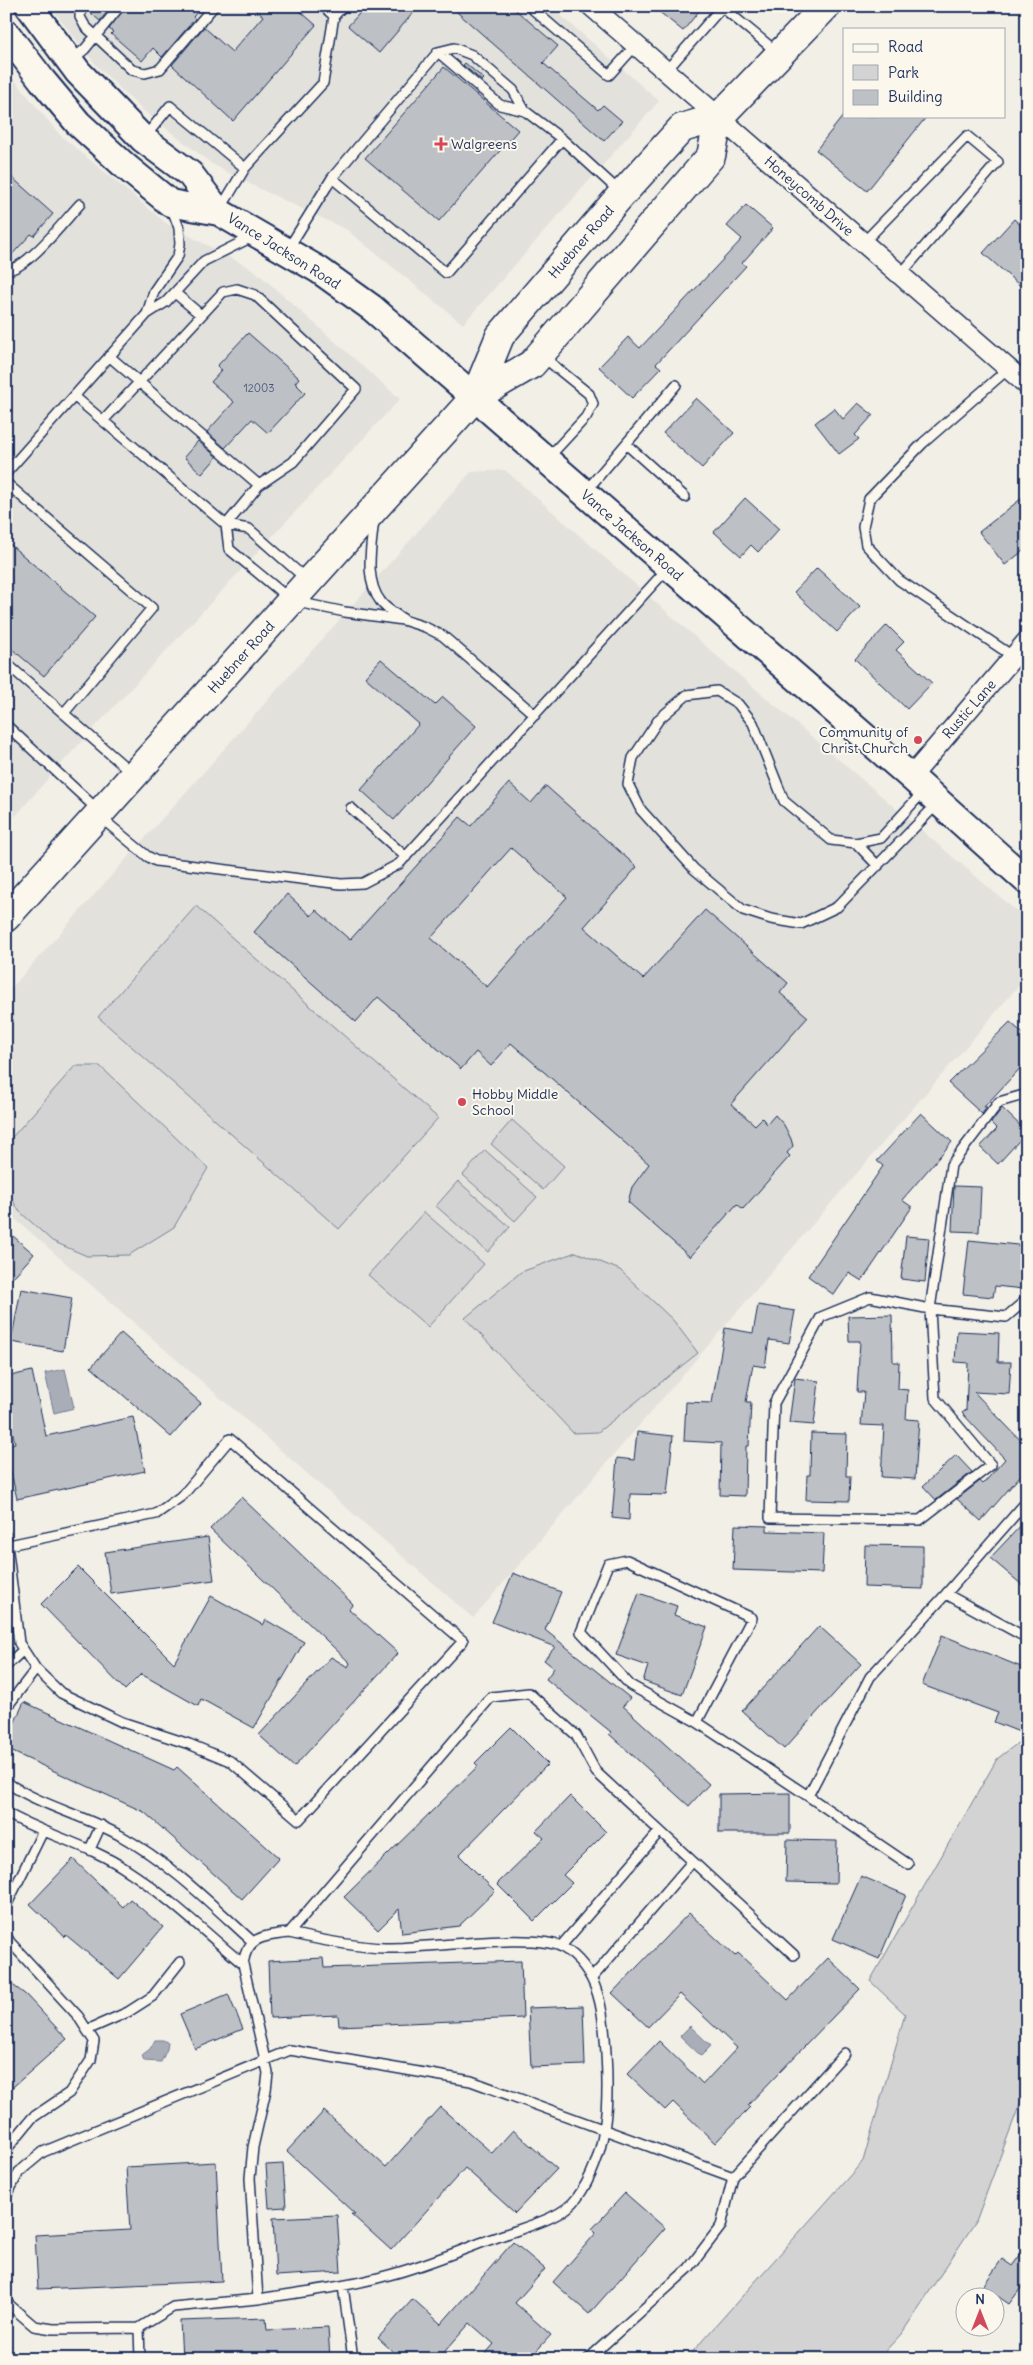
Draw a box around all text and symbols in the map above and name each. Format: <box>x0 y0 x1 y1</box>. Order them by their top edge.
legend <box>843 28 1006 118</box>
text: Road <box>888 37 923 56</box>
text: Park <box>888 63 919 82</box>
text: Building <box>888 87 943 106</box>
place label: Walgreens <box>451 135 517 153</box>
marker: Walgreens <box>435 138 447 150</box>
street label: Honeycomb Drive <box>761 152 857 240</box>
street label: Huebner Road <box>544 202 618 282</box>
street label: Vance Jackson Road <box>224 209 344 293</box>
house number: 12003 <box>243 381 275 395</box>
street label: Vance Jackson Road <box>577 486 687 584</box>
street label: Huebner Road <box>204 617 278 697</box>
street label: Rustic Lane <box>938 676 1000 742</box>
place label: Community of Christ Church <box>819 723 908 757</box>
marker: Community of Christ Church <box>912 734 924 746</box>
place label: Hobby Middle School <box>472 1085 558 1119</box>
marker: Hobby Middle School <box>456 1096 468 1108</box>
north arrow <box>956 2288 1006 2338</box>
text: N <box>975 2290 985 2308</box>

